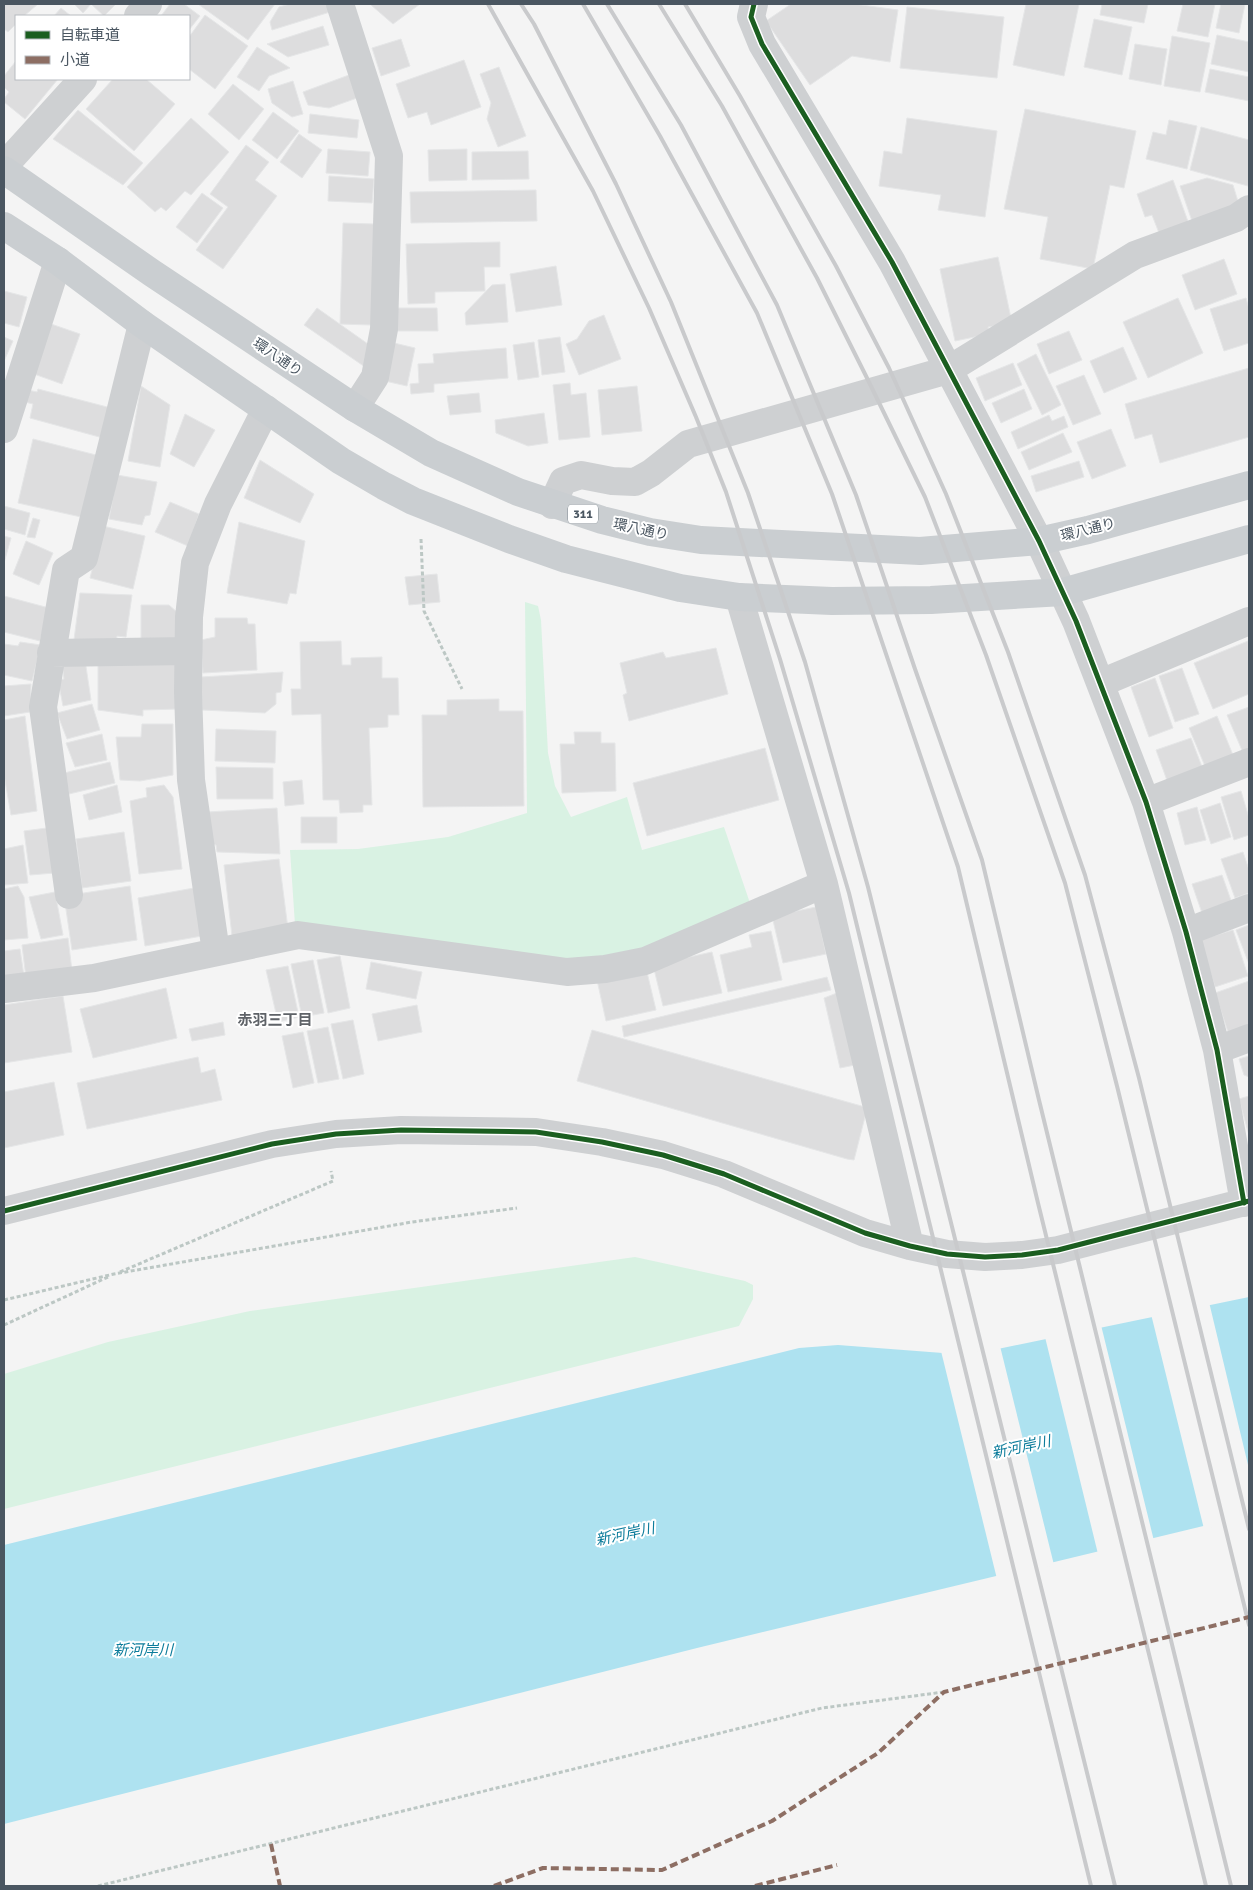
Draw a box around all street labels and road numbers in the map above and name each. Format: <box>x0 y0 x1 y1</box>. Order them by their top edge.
street label: 環八通り <box>250 335 306 380</box>
road number: 311 <box>568 504 598 524</box>
street label: 環八通り <box>1059 514 1117 545</box>
street label: 環八通り <box>612 515 670 544</box>

